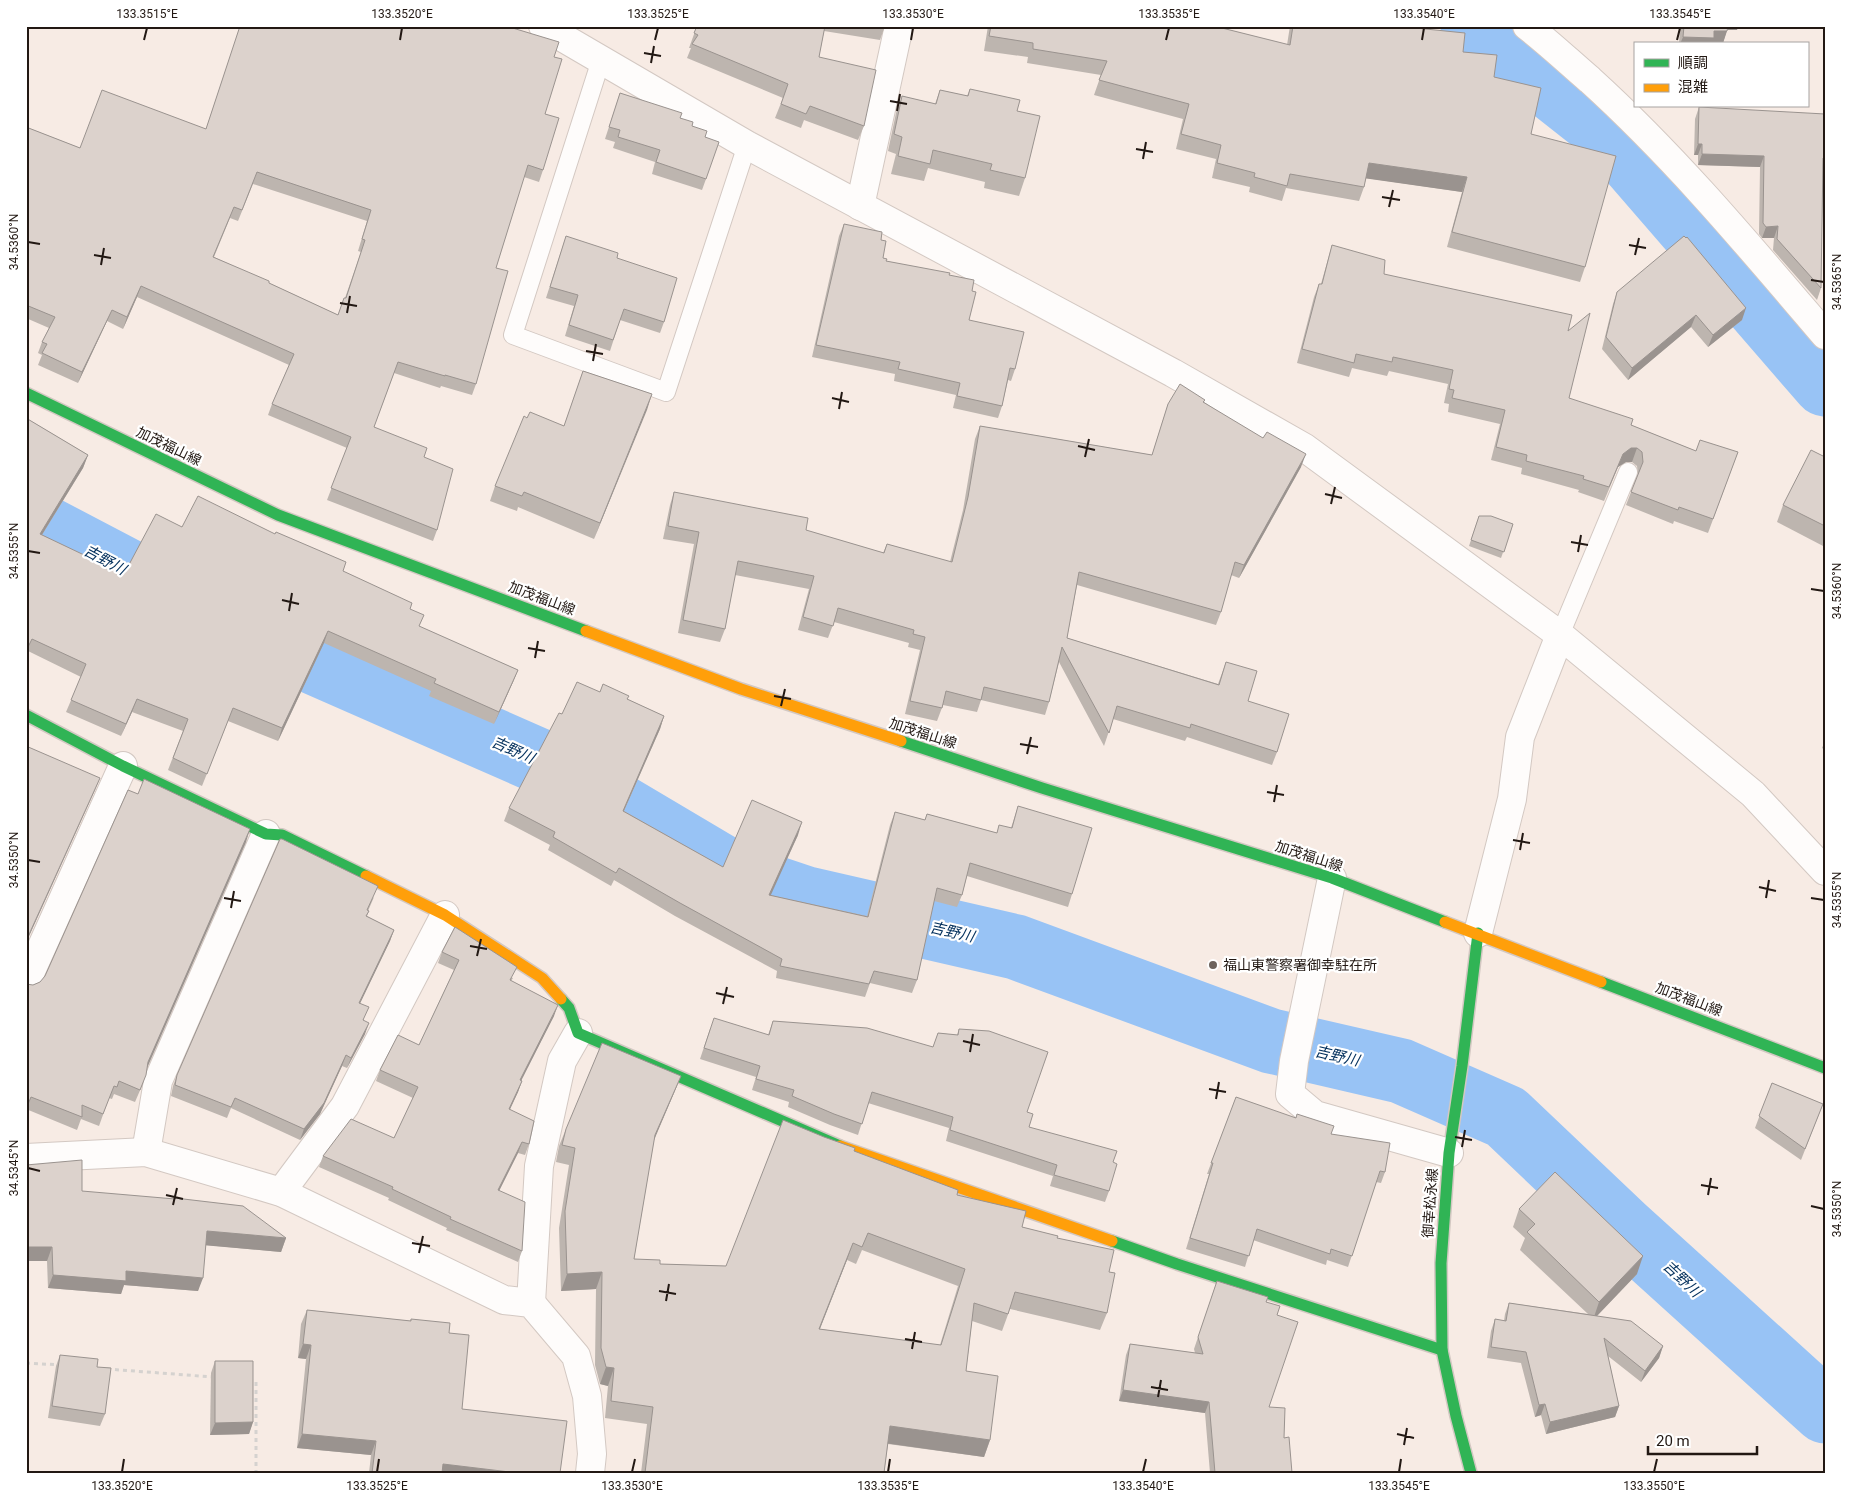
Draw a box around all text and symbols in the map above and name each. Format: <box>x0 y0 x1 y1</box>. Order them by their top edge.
text: 133.3515°E <box>116 7 178 21</box>
text: 133.3520°E <box>371 7 433 21</box>
text: 133.3525°E <box>627 7 689 21</box>
text: 133.3530°E <box>882 7 944 21</box>
text: 133.3535°E <box>1138 7 1200 21</box>
text: 133.3540°E <box>1393 7 1455 21</box>
text: 133.3545°E <box>1649 7 1711 21</box>
legend <box>1634 42 1808 108</box>
text: 順調 <box>1678 54 1708 72</box>
text: 混雑 <box>1678 78 1708 96</box>
text: 34.5360°N <box>7 214 21 270</box>
text: 34.5365°N <box>1830 254 1844 310</box>
street label: 加茂福山線 <box>134 423 204 469</box>
text: 34.5355°N <box>7 523 21 579</box>
water label: 吉野川 <box>81 541 131 579</box>
text: 34.5360°N <box>1830 563 1844 619</box>
street label: 加茂福山線 <box>506 578 578 618</box>
street label: 加茂福山線 <box>887 715 959 751</box>
water label: 吉野川 <box>489 733 539 768</box>
text: 34.5350°N <box>7 832 21 888</box>
street label: 加茂福山線 <box>1273 838 1345 874</box>
text: 34.5355°N <box>1830 872 1844 928</box>
water label: 吉野川 <box>928 918 978 946</box>
place label: 福山東警察署御幸駐在所 <box>1223 957 1377 973</box>
marker: 福山東警察署御幸駐在所 <box>1207 959 1219 971</box>
street label: 加茂福山線 <box>1653 979 1725 1019</box>
water label: 吉野川 <box>1313 1042 1363 1070</box>
text: 34.5345°N <box>7 1140 21 1196</box>
street label: 御幸松永線 <box>1420 1168 1440 1238</box>
text: 34.5350°N <box>1830 1181 1844 1237</box>
water label: 吉野川 <box>1659 1257 1706 1302</box>
scale bar <box>1648 1424 1757 1456</box>
text: 20 m <box>1656 1432 1690 1450</box>
text: 133.3520°E <box>91 1479 153 1493</box>
text: 133.3525°E <box>346 1479 408 1493</box>
text: 133.3530°E <box>601 1479 663 1493</box>
text: 133.3535°E <box>857 1479 919 1493</box>
text: 133.3540°E <box>1112 1479 1174 1493</box>
text: 133.3545°E <box>1368 1479 1430 1493</box>
text: 133.3550°E <box>1623 1479 1685 1493</box>

